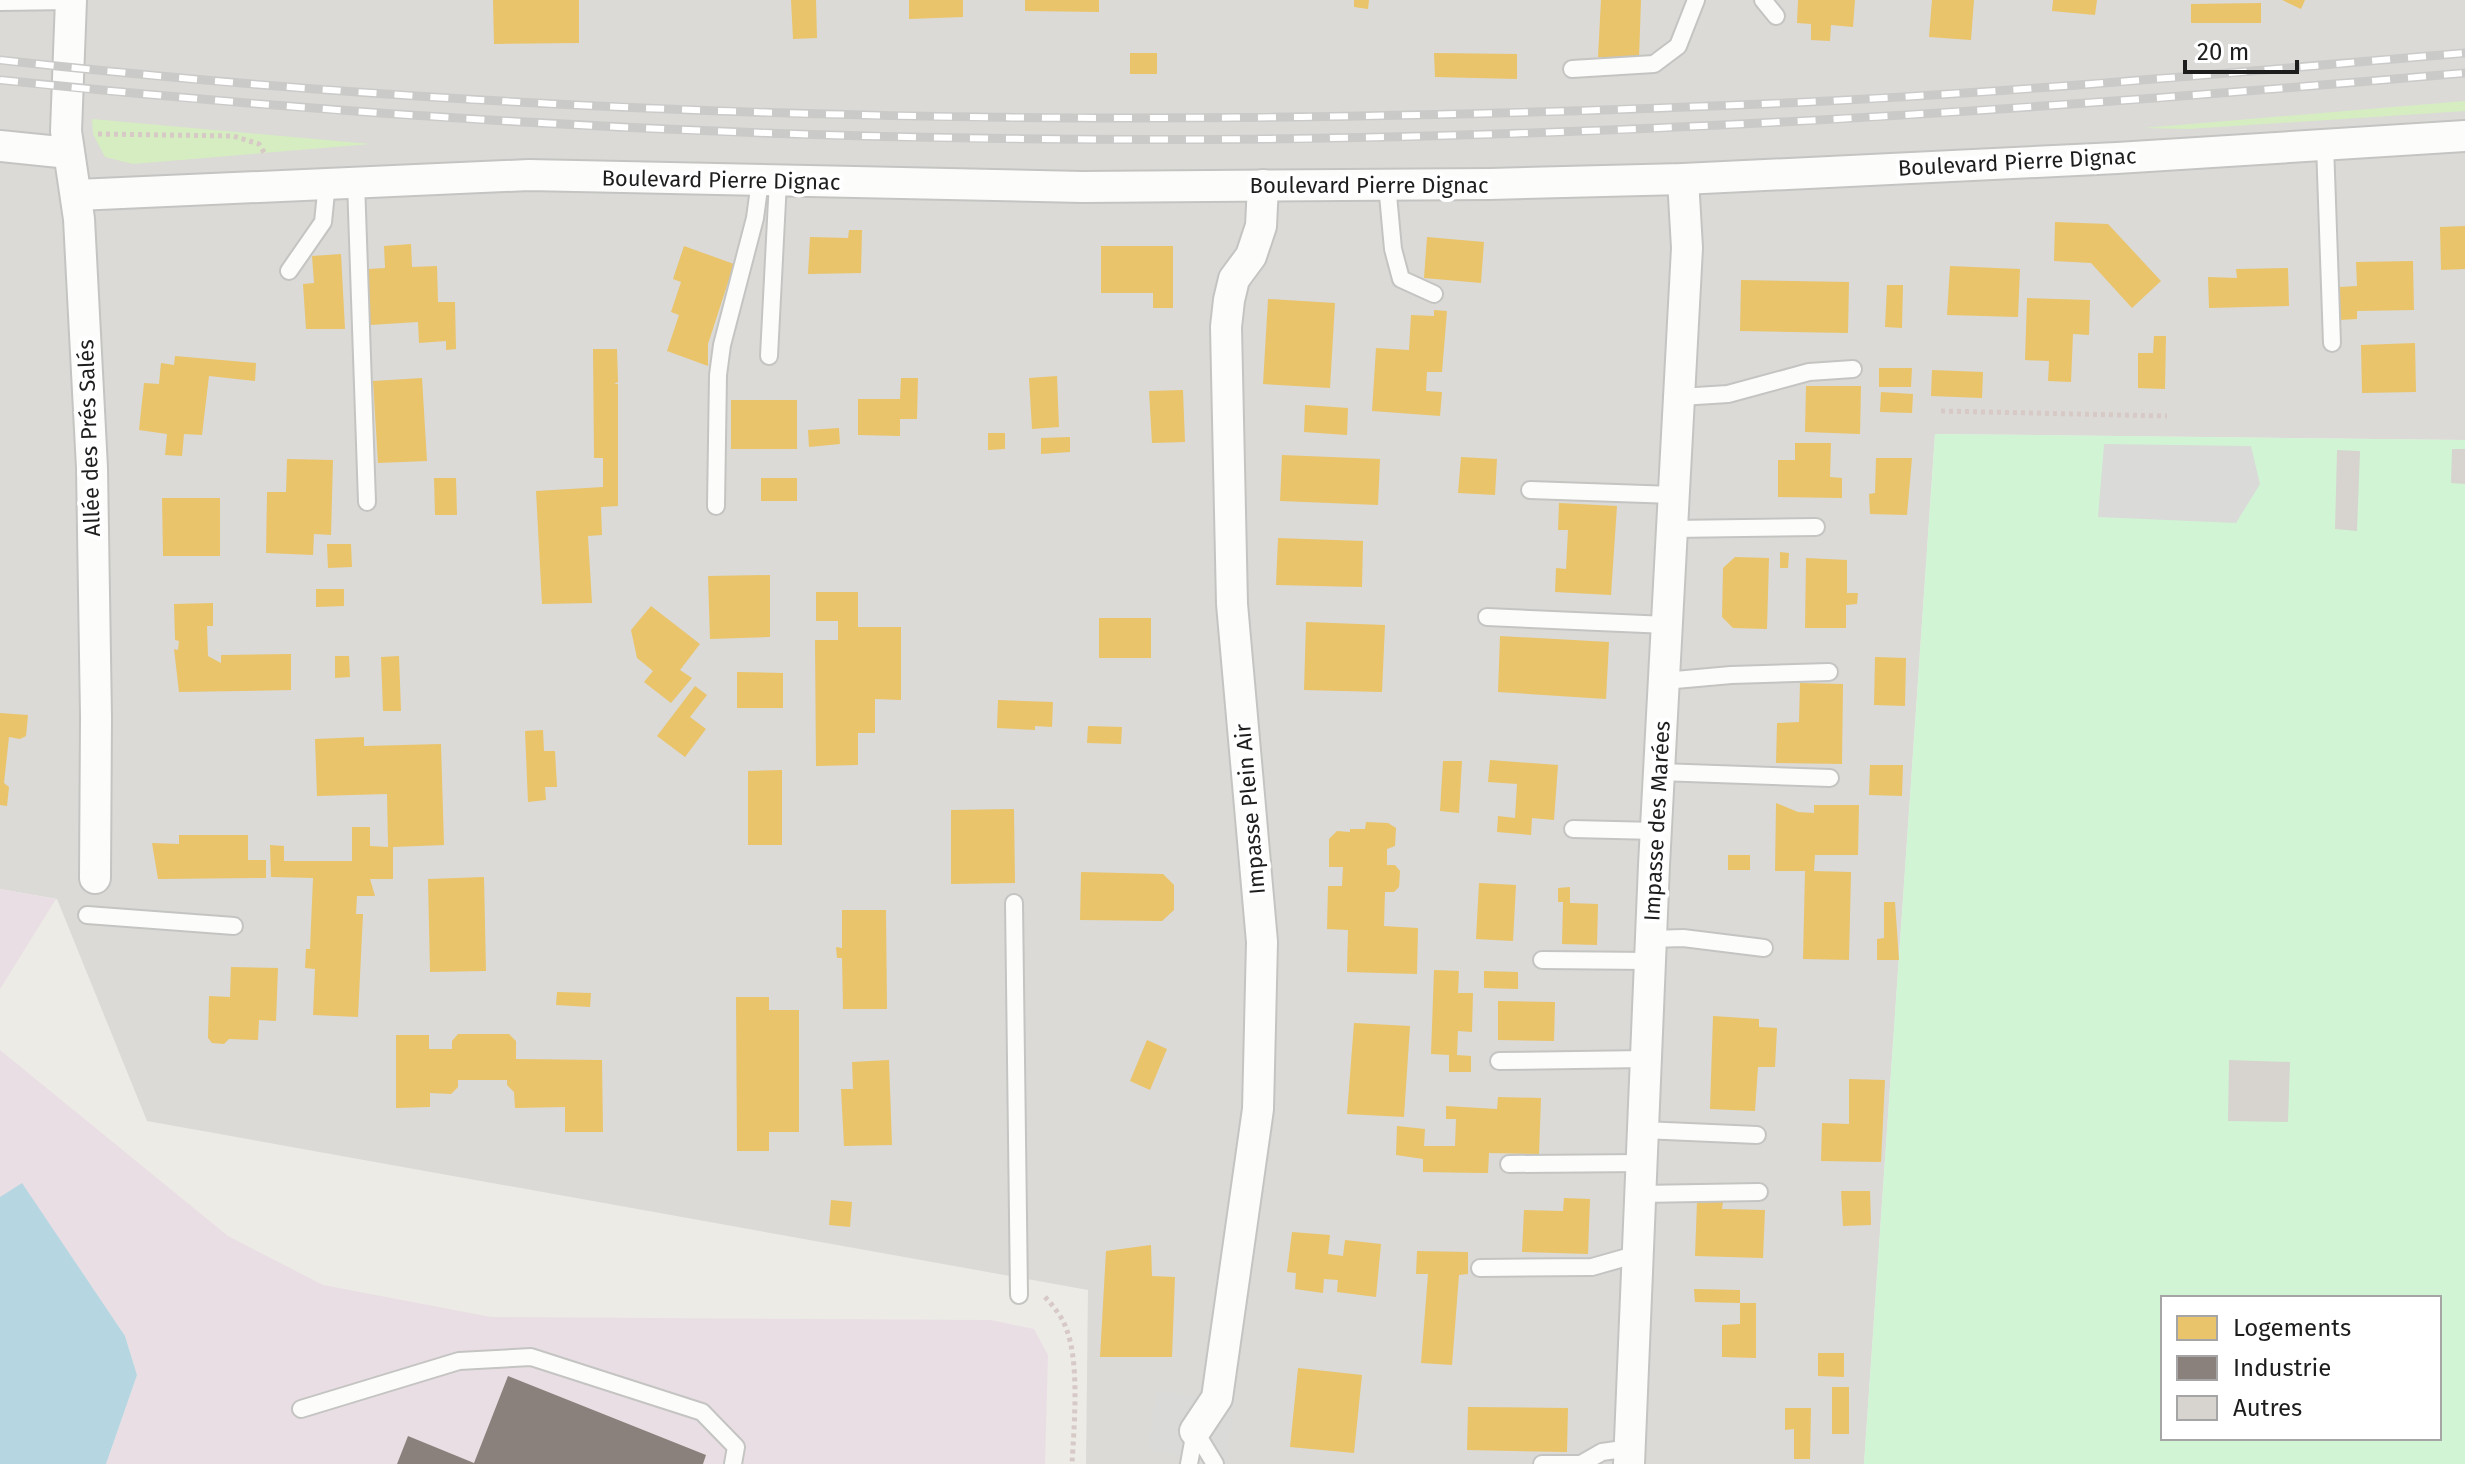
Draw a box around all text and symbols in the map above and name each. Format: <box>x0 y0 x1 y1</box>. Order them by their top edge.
scale bar <box>2185 24 2297 74</box>
text: 20 m <box>2197 38 2249 66</box>
street label: Boulevard Pierre Dignac <box>1897 142 2137 182</box>
street label: Boulevard Pierre Dignac <box>601 164 841 196</box>
street label: Boulevard Pierre Dignac <box>1250 172 1488 199</box>
street label: Allée des Prés Salés <box>72 339 106 537</box>
street label: Impasse des Marées <box>1638 720 1676 922</box>
street label: Impasse Plein Air <box>1229 722 1271 895</box>
legend <box>2161 1296 2441 1440</box>
text: Logements <box>2233 1314 2351 1342</box>
text: Industrie <box>2233 1354 2331 1382</box>
text: Autres <box>2233 1394 2302 1422</box>

